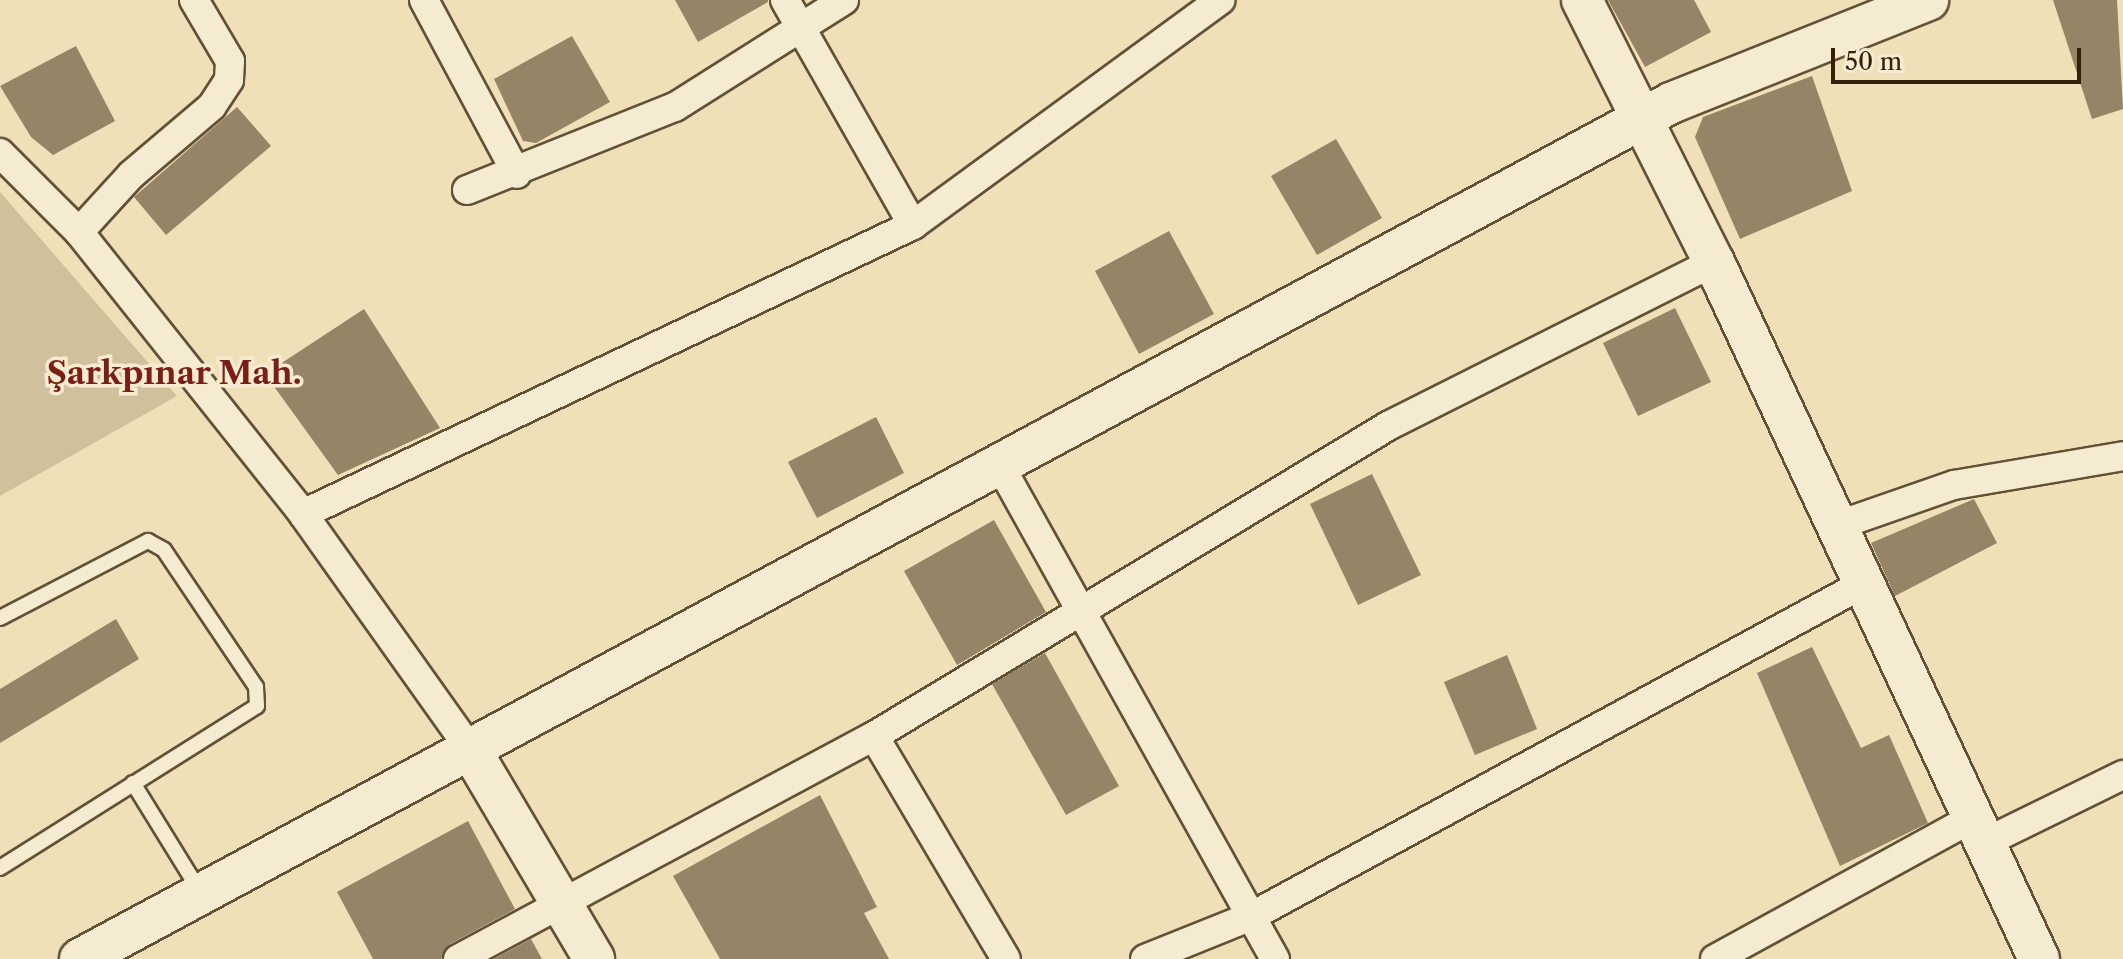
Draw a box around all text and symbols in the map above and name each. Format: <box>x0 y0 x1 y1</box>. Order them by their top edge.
scale bar <box>1835 32 2085 82</box>
text: 50 m <box>1845 47 1902 76</box>
district label: Şarkpınar Mah. <box>46 354 302 392</box>

